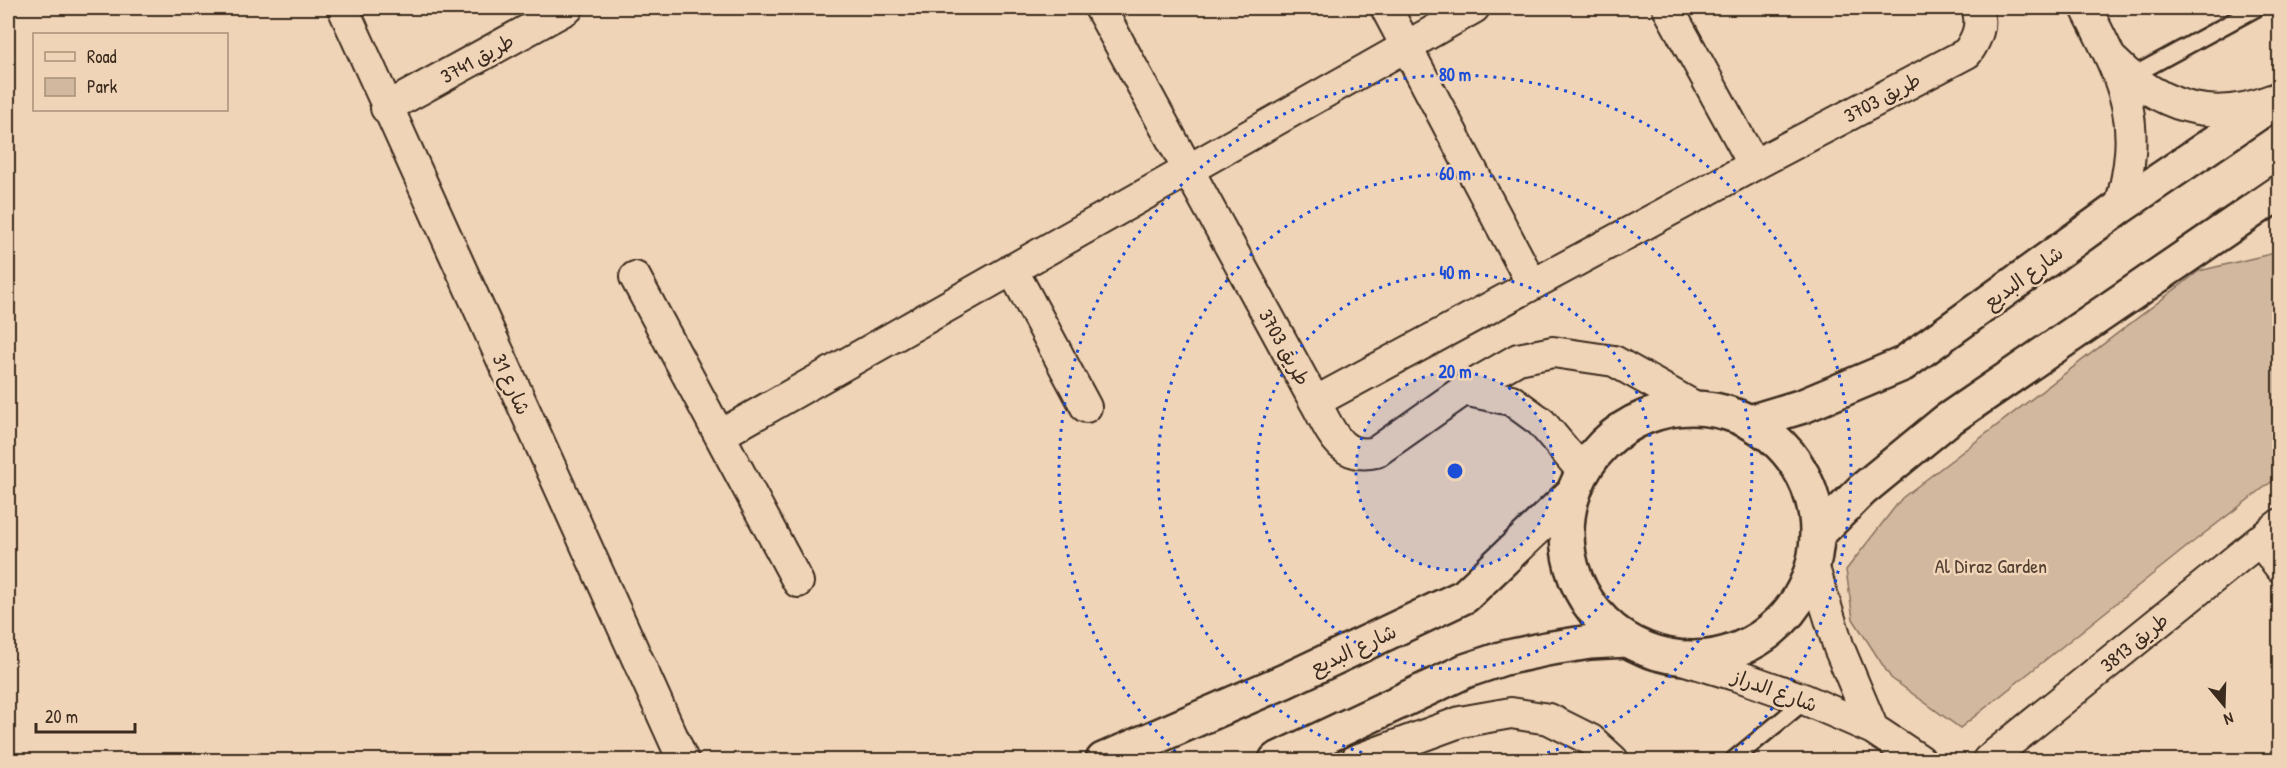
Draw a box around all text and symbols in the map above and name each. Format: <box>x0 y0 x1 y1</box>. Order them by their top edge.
street label: طريق 3741 <box>435 27 519 89</box>
legend <box>33 33 228 111</box>
text: Road <box>87 44 117 69</box>
text: 80 m <box>1439 62 1471 87</box>
street label: طريق 3703 <box>1839 66 1925 128</box>
text: Park <box>87 74 118 99</box>
text: 60 m <box>1439 161 1471 186</box>
street label: شارع البديع <box>1978 239 2069 317</box>
text: 40 m <box>1439 260 1471 285</box>
street label: طريق 3703 <box>1253 304 1317 390</box>
street label: شارع 31 <box>486 349 537 419</box>
text: 20 m <box>1439 359 1471 384</box>
centre of rings <box>1445 461 1465 481</box>
park label: Al Diraz Garden <box>1935 552 2047 579</box>
street label: طريق 3813 <box>2094 606 2174 678</box>
street label: شارع البديع <box>1305 617 1401 683</box>
street label: شارع الدراز <box>1726 661 1821 719</box>
north arrow <box>2194 675 2254 735</box>
scale bar <box>36 696 135 734</box>
text: 20 m <box>45 704 78 729</box>
text: N <box>2221 707 2236 731</box>

